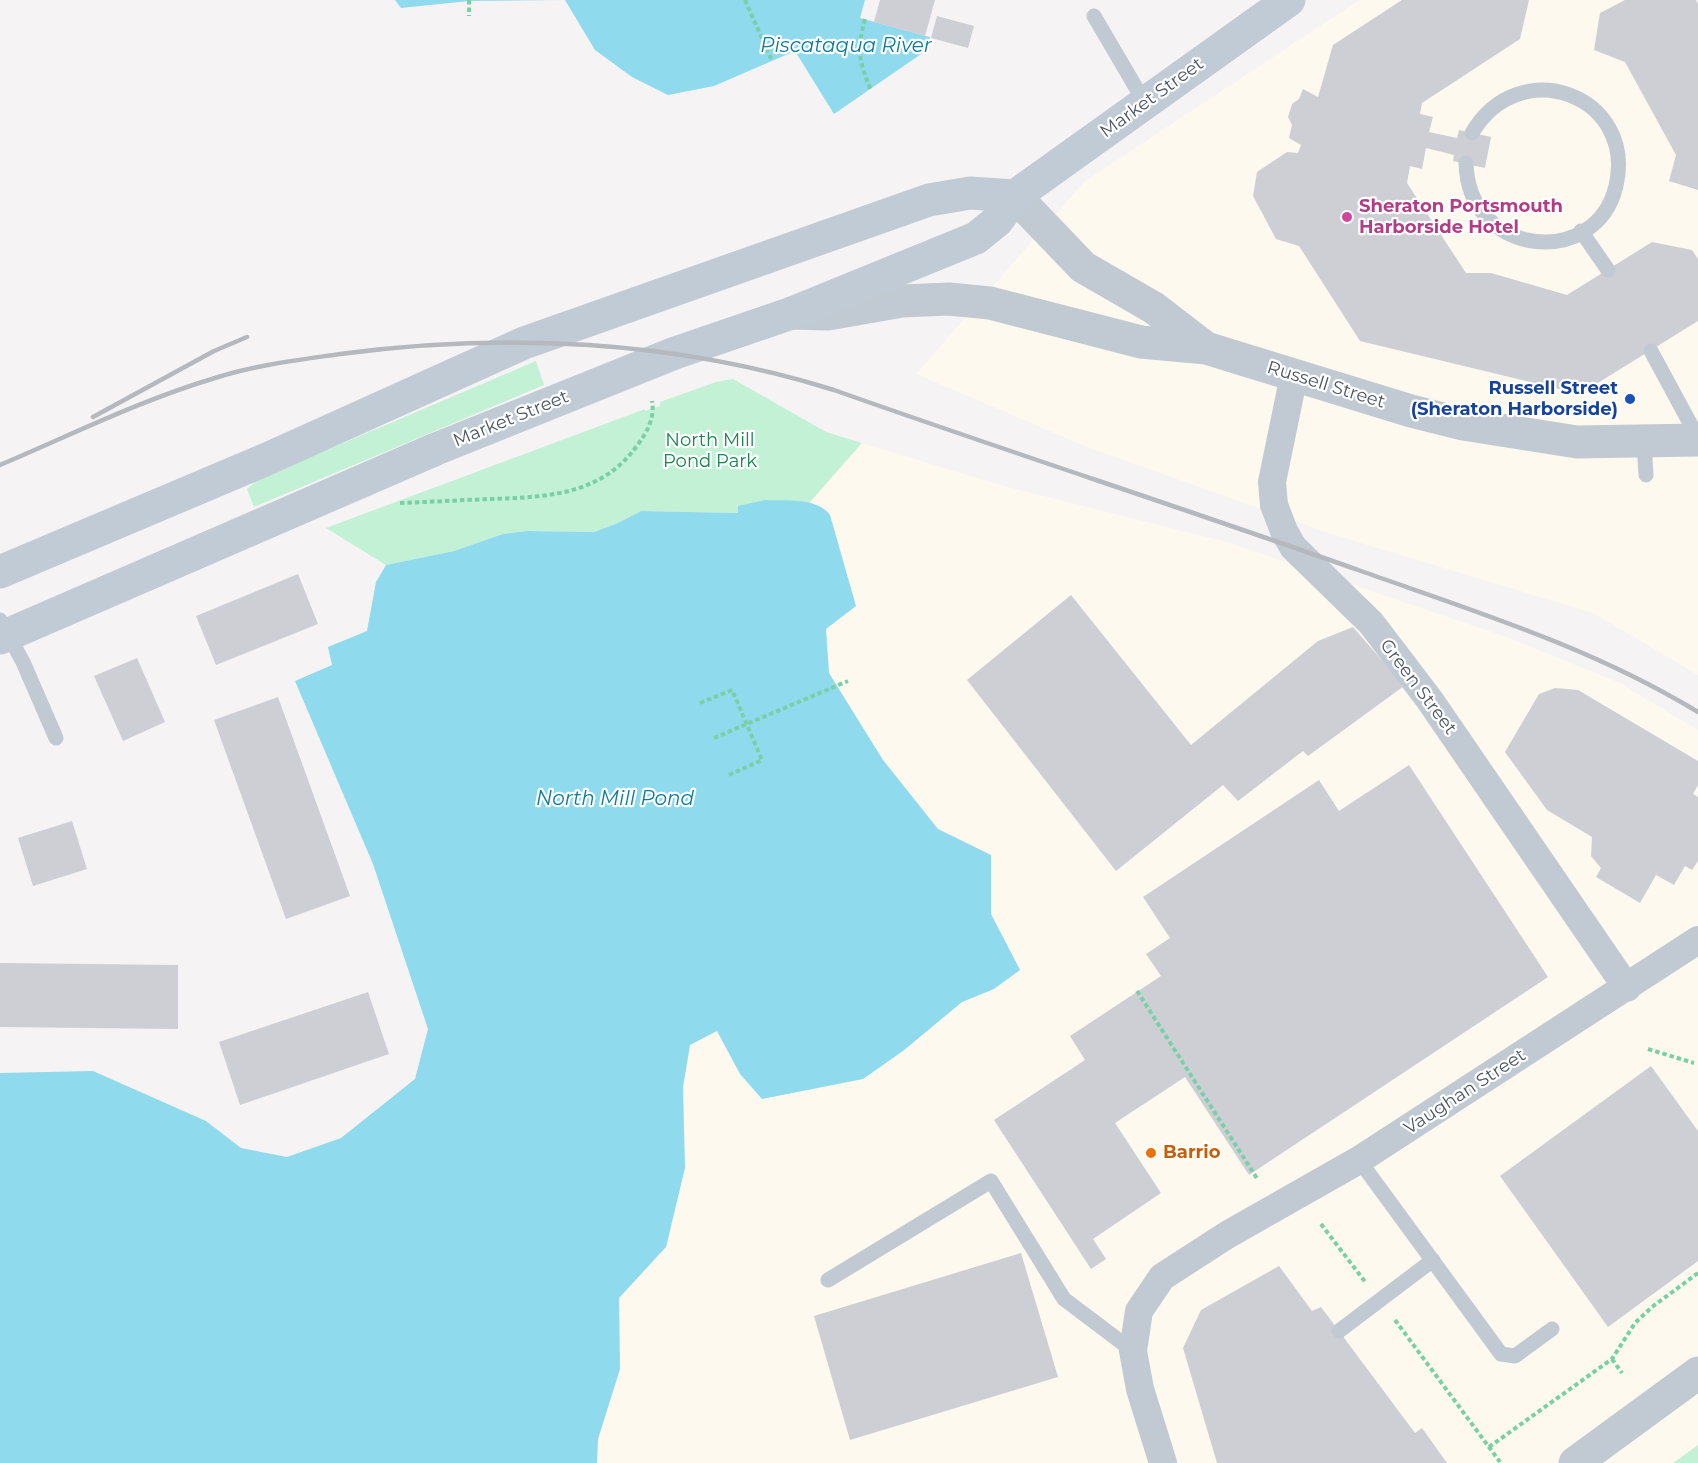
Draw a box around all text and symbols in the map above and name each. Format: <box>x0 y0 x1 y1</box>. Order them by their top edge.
water label: Piscataqua River <box>760 34 932 58</box>
street label: Market Street <box>1096 53 1208 143</box>
place label: Sheraton Portsmouth Harborside Hotel <box>1359 196 1563 238</box>
marker: Sheraton Portsmouth Harborside Hotel <box>1340 210 1354 224</box>
street label: Russell Street <box>1264 357 1388 413</box>
place label: Russell Street (Sheraton Harborside) <box>1411 378 1618 420</box>
street label: Market Street <box>450 386 572 452</box>
marker: Russell Street (Sheraton Harborside) <box>1623 392 1637 406</box>
park label: North Mill Pond Park <box>663 430 757 472</box>
street label: Green Street <box>1375 635 1461 739</box>
water label: North Mill Pond <box>536 787 694 811</box>
street label: Vaughan Street <box>1400 1045 1530 1139</box>
place label: Barrio <box>1163 1142 1220 1164</box>
marker: Barrio <box>1144 1146 1158 1160</box>

